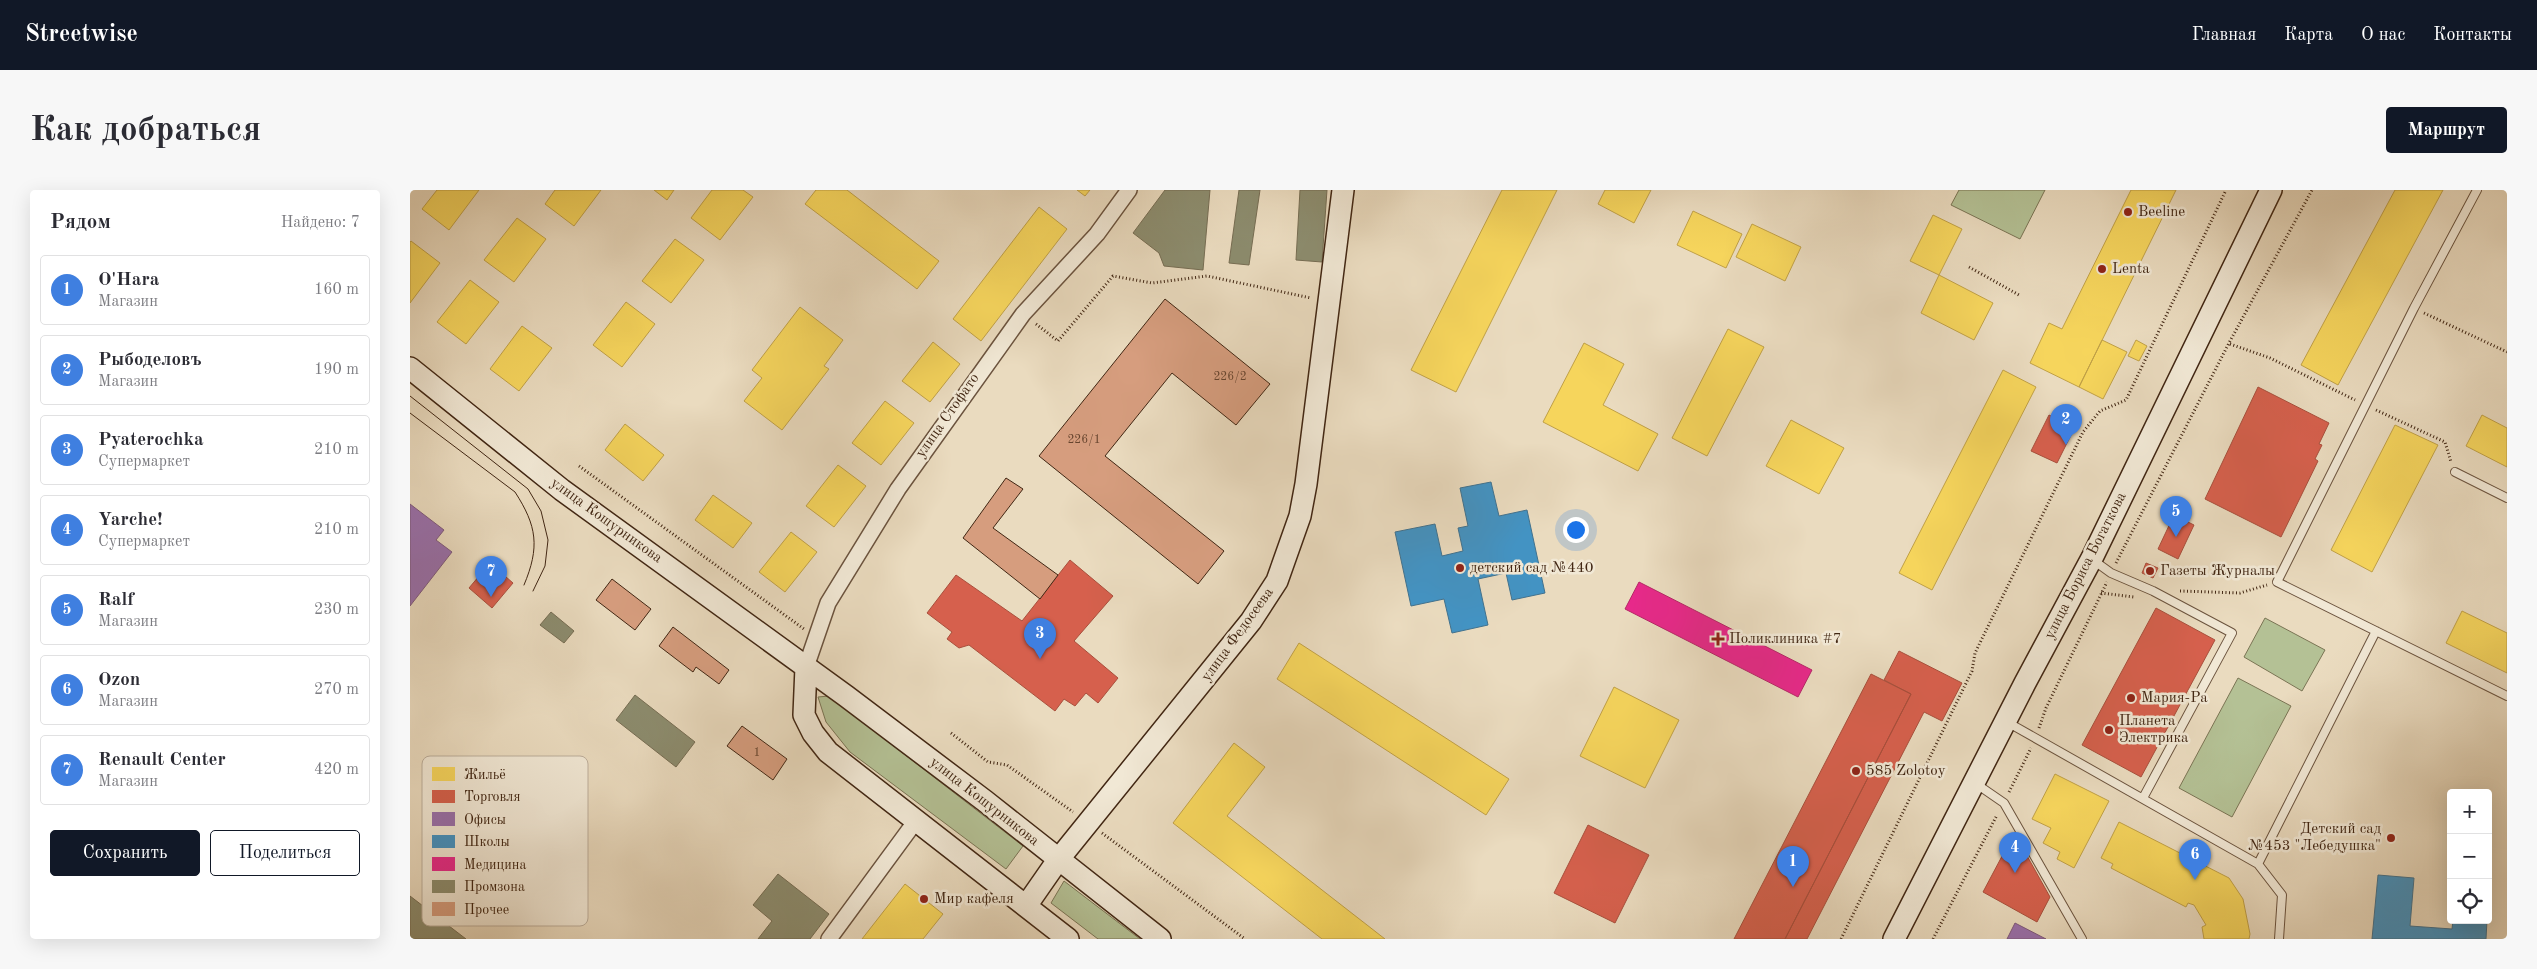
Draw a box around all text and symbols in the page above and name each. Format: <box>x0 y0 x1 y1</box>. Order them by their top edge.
text: Streetwise <box>25 23 138 47</box>
text: Главная <box>2192 26 2256 44</box>
text: Карта <box>2284 26 2333 44</box>
text: О нас <box>2361 26 2405 44</box>
text: Контакты <box>2433 26 2512 44</box>
button: Маршрут <box>2386 107 2507 153</box>
text: Как добраться <box>30 113 261 148</box>
place label: Beeline <box>2138 205 2185 220</box>
marker: Beeline <box>2122 206 2134 218</box>
text: Рядом <box>50 212 111 233</box>
text: Найдено: 7 <box>281 215 360 231</box>
place label: Lenta <box>2112 262 2150 277</box>
marker: Lenta <box>2096 263 2108 275</box>
text: O'Hara <box>98 271 159 290</box>
text: 1 <box>62 282 72 298</box>
text: 160 m <box>314 282 359 298</box>
text: Магазин <box>98 294 158 310</box>
text: Рыбоделовъ <box>98 351 202 370</box>
text: 2 <box>62 362 72 378</box>
text: 190 m <box>314 362 359 378</box>
street label: улица Стофато <box>913 371 983 461</box>
house number: 226/2 <box>1213 371 1247 383</box>
text: Магазин <box>98 374 158 390</box>
pin: 2 <box>2050 404 2082 445</box>
text: Pyaterochka <box>98 431 204 450</box>
house number: 226/1 <box>1067 434 1101 446</box>
text: 3 <box>62 442 72 458</box>
text: 210 m <box>314 442 359 458</box>
text: Супермаркет <box>98 454 190 470</box>
street label: улица Кошурникова <box>547 476 665 567</box>
street label: улица Бориса Богаткова <box>2042 490 2130 642</box>
pin: 5 <box>2160 496 2192 537</box>
text: Yarche! <box>98 511 163 530</box>
your location <box>1563 517 1589 543</box>
text: 4 <box>62 522 72 538</box>
text: 210 m <box>314 522 359 538</box>
text: Супермаркет <box>98 534 190 550</box>
pin: 7 <box>475 556 507 597</box>
place label: детский сад №440 <box>1470 561 1593 576</box>
marker: детский сад №440 <box>1454 562 1466 574</box>
place label: Газеты Журналы <box>2160 564 2275 579</box>
marker: Газеты Журналы <box>2144 565 2156 577</box>
street label: улица Федосеева <box>1199 585 1277 685</box>
text: Ralf <box>98 591 134 610</box>
text: 5 <box>62 602 72 618</box>
text: 230 m <box>314 602 359 618</box>
text: Магазин <box>98 614 158 630</box>
pin: 3 <box>1024 618 1056 659</box>
marker: Поликлиника #7 <box>1711 632 1725 646</box>
place label: Поликлиника #7 <box>1729 632 1841 647</box>
text: Ozon <box>98 671 140 690</box>
text: 6 <box>62 682 72 698</box>
text: 270 m <box>314 682 359 698</box>
place label: Мария-Ра <box>2141 691 2208 706</box>
marker: Мария-Ра <box>2125 692 2137 704</box>
text: Магазин <box>98 694 158 710</box>
place label: Планета Электрика <box>2119 714 2189 746</box>
marker: Планета Электрика <box>2103 724 2115 736</box>
house number: 1 <box>754 747 760 759</box>
text: Renault Center <box>98 751 226 770</box>
street label: улица Кошурникова <box>927 755 1042 850</box>
legend <box>422 756 588 926</box>
text: 7 <box>62 762 72 778</box>
text: 420 m <box>314 762 359 778</box>
place label: 585 Zolotoy <box>1866 764 1946 779</box>
marker: 585 Zolotoy <box>1850 765 1862 777</box>
text: Жильё <box>464 768 506 782</box>
text: Магазин <box>98 774 158 790</box>
map controls <box>2447 789 2492 924</box>
button: + <box>2447 789 2492 834</box>
text: Торговля <box>464 790 521 804</box>
text: Офисы <box>464 813 506 828</box>
place label: Детский сад №453 "Лебедушка" <box>2248 822 2382 854</box>
button: Сохранить <box>50 830 200 876</box>
button: Поделиться <box>210 830 360 876</box>
pin: 4 <box>1999 832 2031 873</box>
marker: Детский сад №453 "Лебедушка" <box>2385 832 2397 844</box>
button: − <box>2447 834 2492 879</box>
text: Школы <box>464 835 510 849</box>
pin: 6 <box>2179 839 2211 880</box>
pin: 1 <box>1777 846 1809 887</box>
text: Медицина <box>464 858 526 872</box>
button: locate <box>2447 879 2492 924</box>
text: Промзона <box>464 880 525 894</box>
place label: Мир кафеля <box>934 892 1014 907</box>
marker: Мир кафеля <box>918 893 930 905</box>
text: Прочее <box>464 903 509 917</box>

